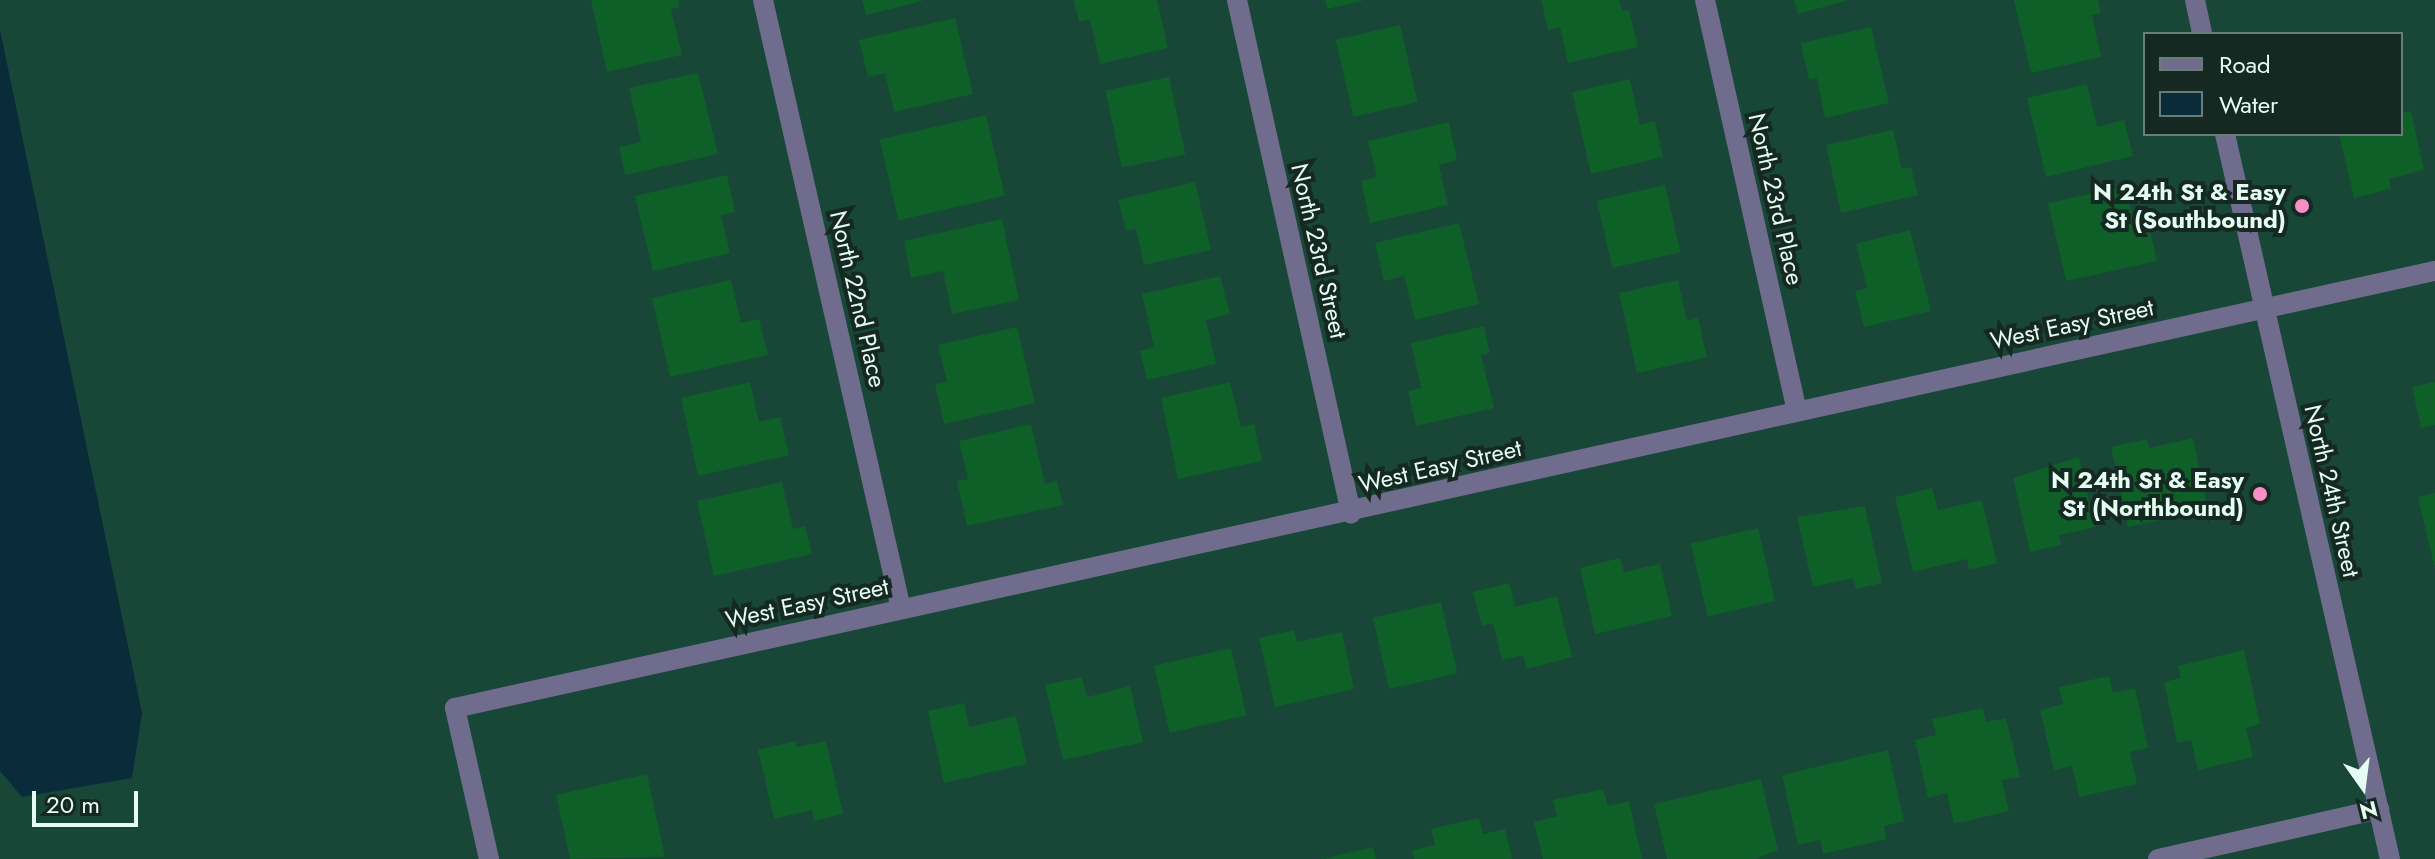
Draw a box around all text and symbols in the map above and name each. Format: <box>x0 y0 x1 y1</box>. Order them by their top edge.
legend <box>2143 32 2403 136</box>
text: Road <box>2219 47 2271 82</box>
text: Water <box>2219 87 2278 122</box>
street label: North 23rd Place <box>1742 110 1810 288</box>
street label: North 23rd Street <box>1285 161 1353 341</box>
place label: N 24th St & Easy St (Southbound) <box>2093 178 2286 234</box>
marker: N 24th St & Easy St (Southbound) <box>2293 197 2311 215</box>
street label: North 22nd Place <box>824 208 892 390</box>
street label: West Easy Street <box>1988 293 2156 355</box>
street label: North 24th Street <box>2298 402 2366 580</box>
street label: West Easy Street <box>1356 433 1524 499</box>
place label: N 24th St & Easy St (Northbound) <box>2051 466 2244 522</box>
marker: N 24th St & Easy St (Northbound) <box>2251 485 2269 503</box>
street label: West Easy Street <box>723 572 891 634</box>
north arrow <box>2323 747 2403 827</box>
scale bar <box>36 775 142 825</box>
text: 20 m <box>46 787 100 822</box>
text: N <box>2356 793 2381 828</box>

